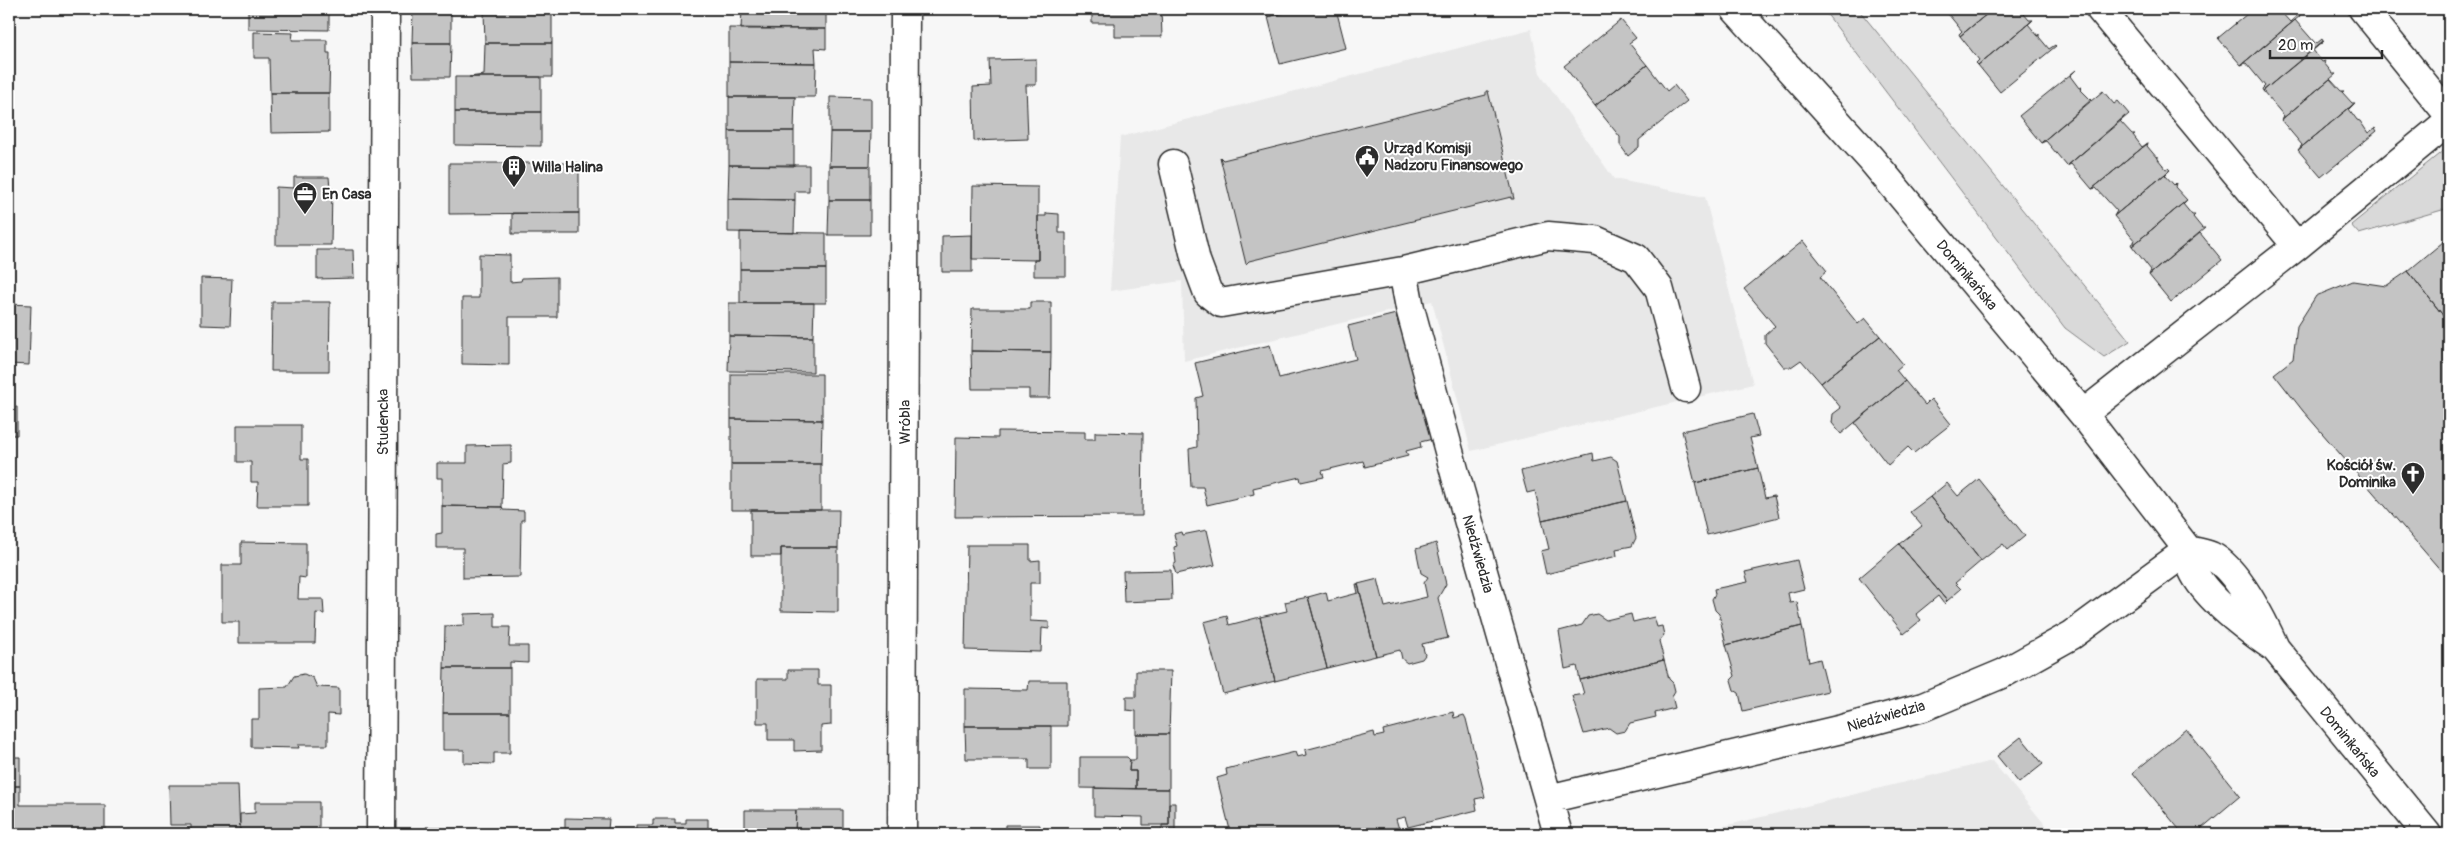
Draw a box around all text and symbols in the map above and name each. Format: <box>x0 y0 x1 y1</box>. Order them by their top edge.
scale bar <box>2270 28 2383 60</box>
text: 20 m <box>2278 36 2313 55</box>
place label: Urząd Komisji Nadzoru Finansowego <box>1384 139 1523 175</box>
public building icon: Urząd Komisji Nadzoru Finansowego <box>1354 144 1380 178</box>
building icon: Willa Halina <box>501 154 527 188</box>
place label: Willa Halina <box>532 158 603 177</box>
office icon: En Casa <box>292 181 318 215</box>
place label: En Casa <box>322 185 371 204</box>
street label: Dominikańska <box>1932 236 2001 314</box>
street label: Studencka <box>374 389 393 455</box>
street label: Wróbla <box>896 400 915 444</box>
place label: Kościół św. Dominika <box>2327 456 2396 492</box>
church icon: Kościół św. Dominika <box>2400 461 2426 495</box>
street label: Niedźwiedzia <box>1457 513 1498 595</box>
street label: Niedźwiedzia <box>1845 696 1927 737</box>
street label: Dominikańska <box>2315 703 2384 782</box>

